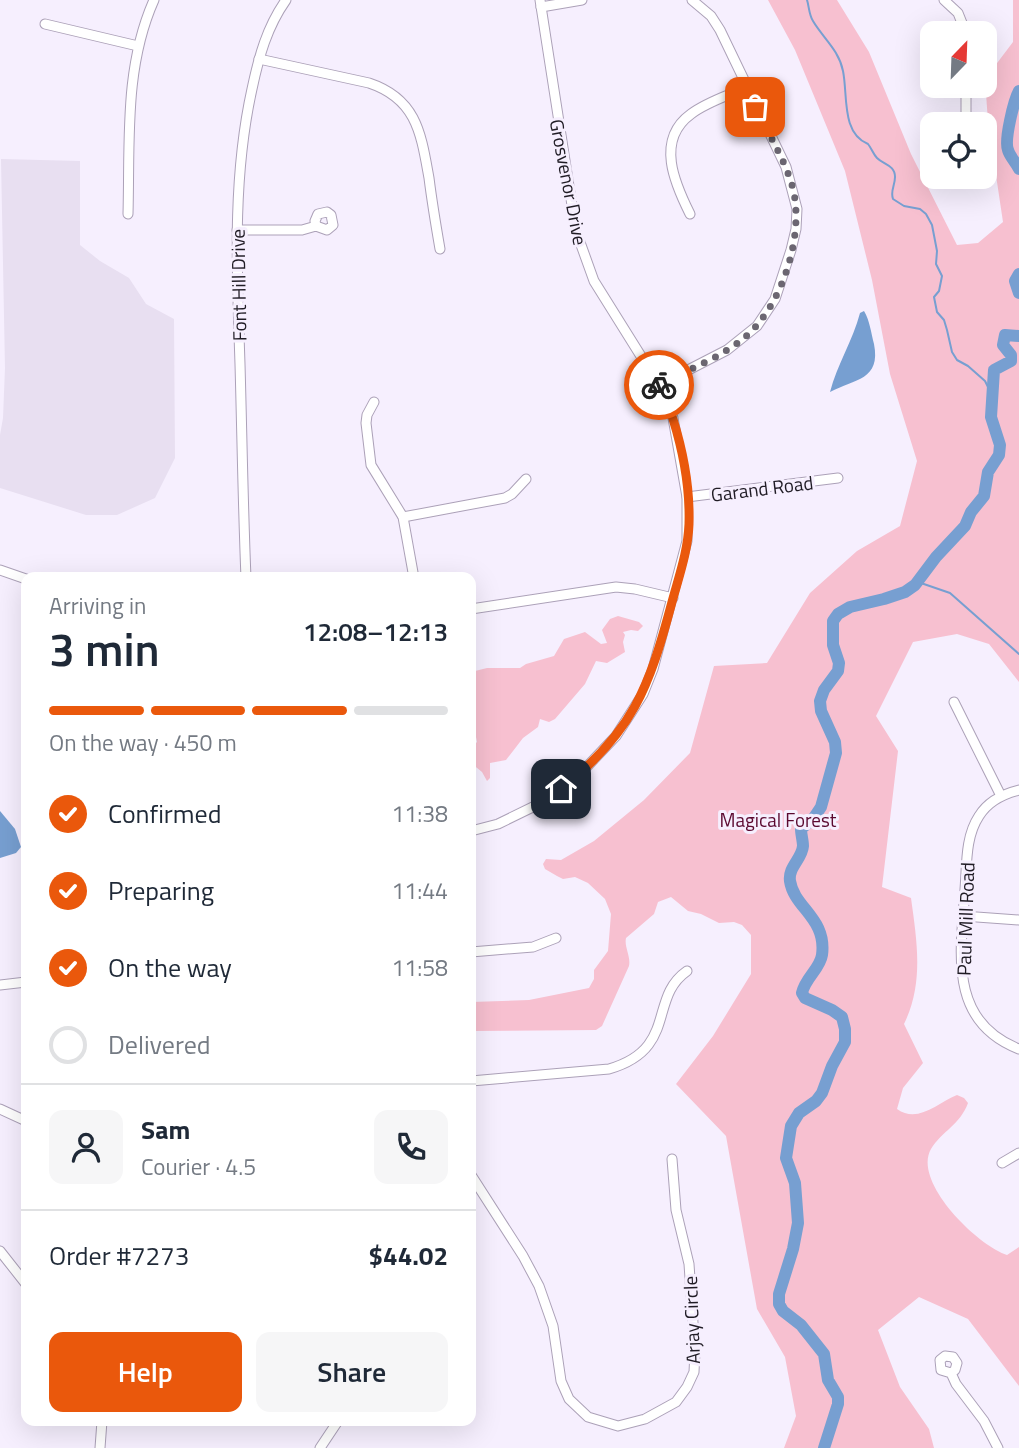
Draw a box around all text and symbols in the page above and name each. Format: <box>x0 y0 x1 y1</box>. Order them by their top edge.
north arrow <box>920 21 998 98</box>
map controls <box>920 21 997 189</box>
pin <box>725 77 785 137</box>
icon: bag <box>736 88 774 126</box>
button: locate <box>920 112 997 189</box>
street label: Grosvenor Drive <box>543 116 595 248</box>
street label: Font Hill Drive <box>223 229 253 341</box>
courier <box>624 350 694 420</box>
icon: bike <box>640 366 678 404</box>
street label: Garand Road <box>709 467 815 509</box>
text: Arriving in <box>49 588 146 623</box>
text: 12:08–12:13 <box>303 612 448 651</box>
text: 3 min <box>49 614 160 684</box>
text: On the way · 450 m <box>49 725 237 760</box>
pin <box>531 759 591 819</box>
icon: home <box>542 770 580 808</box>
text: Confirmed <box>108 794 222 833</box>
icon: check <box>49 795 87 833</box>
text: 11:38 <box>391 796 448 831</box>
park label: Magical Forest <box>720 805 837 834</box>
street label: Paul Mill Road <box>949 862 981 976</box>
text: Preparing <box>108 871 214 910</box>
icon: check <box>49 872 87 910</box>
text: 11:44 <box>391 873 448 908</box>
text: On the way <box>108 948 232 987</box>
icon: check <box>49 949 87 987</box>
text: 11:58 <box>391 950 448 985</box>
text: Delivered <box>108 1025 211 1064</box>
button: person <box>49 1110 123 1184</box>
text: Sam <box>141 1110 190 1149</box>
button: phone <box>374 1110 448 1184</box>
text: Courier · 4.5 <box>141 1149 256 1184</box>
text: Order #7273 <box>49 1236 189 1275</box>
text: $44.02 <box>369 1236 448 1275</box>
street label: Arjay Circle <box>675 1276 707 1364</box>
button: Help <box>49 1332 242 1412</box>
button: Share <box>256 1332 448 1412</box>

